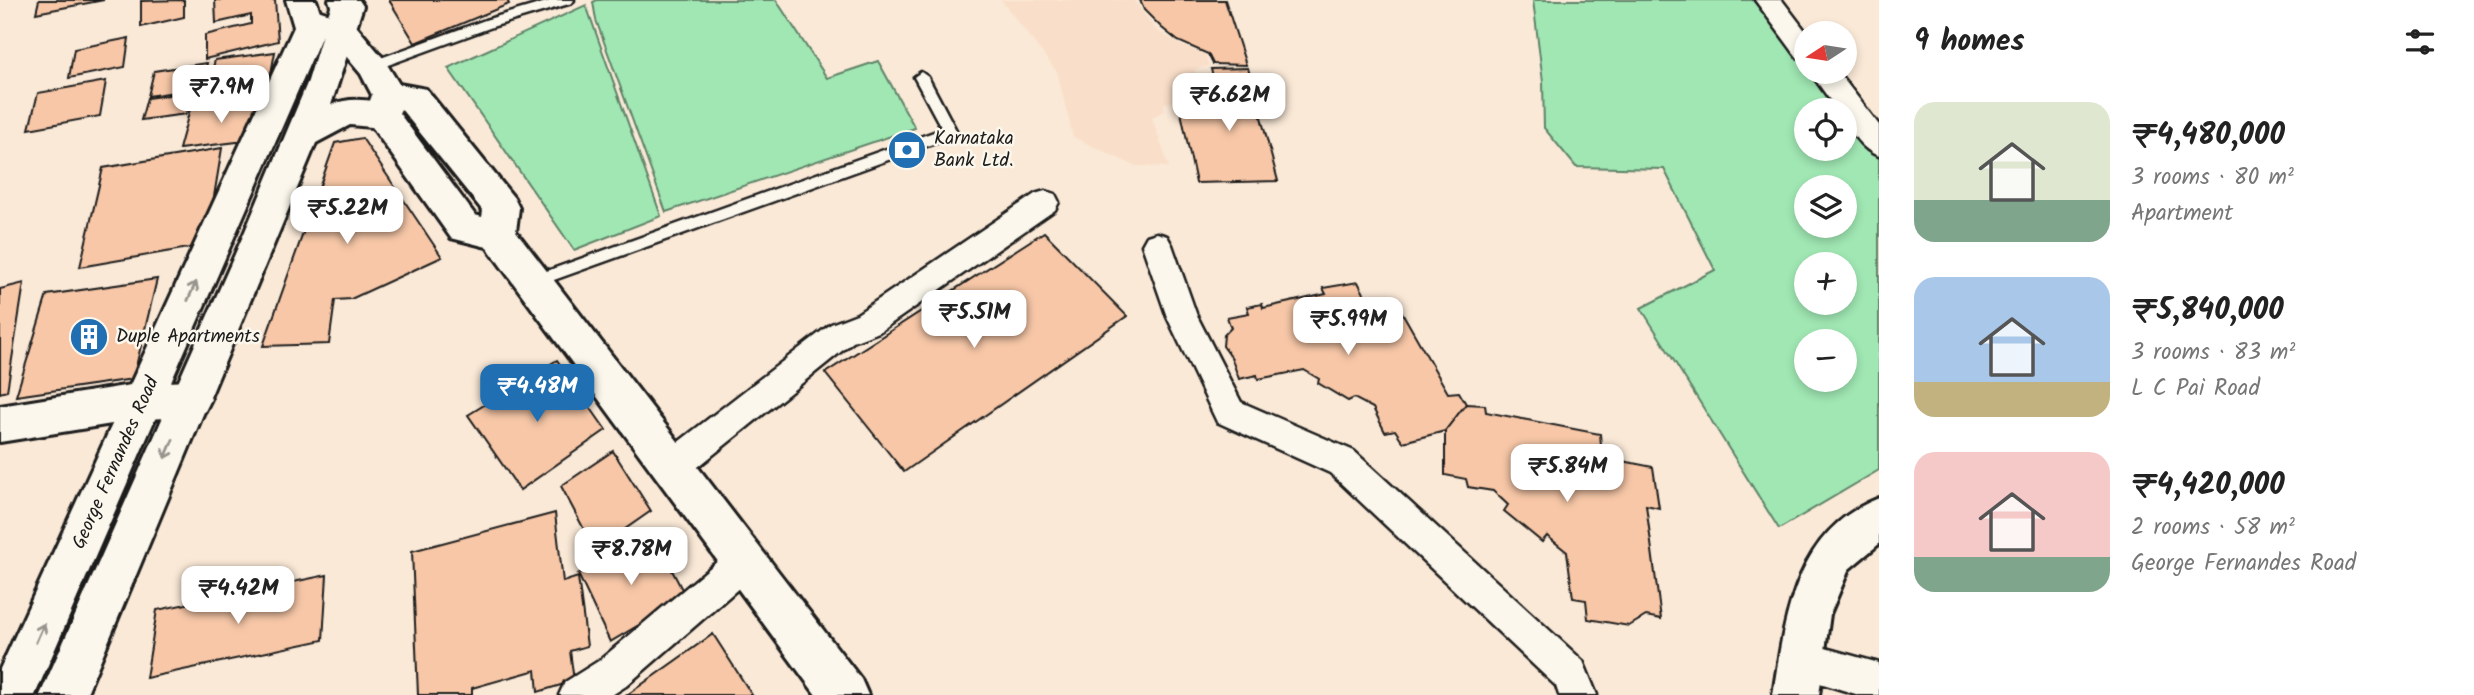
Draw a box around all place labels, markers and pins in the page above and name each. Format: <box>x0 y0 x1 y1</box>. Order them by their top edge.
pin: ₹7.9M <box>172 66 270 125</box>
pin: ₹6.62M <box>1172 74 1286 133</box>
place label: Karnataka Bank Ltd. <box>934 124 1014 176</box>
bank icon: Karnataka Bank Ltd. <box>886 129 928 171</box>
pin: ₹5.22M <box>290 187 404 246</box>
pin: ₹5.51M <box>917 290 1031 350</box>
pin: ₹5.99M <box>1291 298 1405 357</box>
building icon: Duple Apartments <box>68 316 110 358</box>
place label: Duple Apartments <box>116 322 260 352</box>
pin: ₹4.48M <box>480 364 594 424</box>
pin: ₹5.84M <box>1510 444 1624 504</box>
pin: ₹8.78M <box>574 528 688 587</box>
pin: ₹4.42M <box>181 566 295 626</box>

